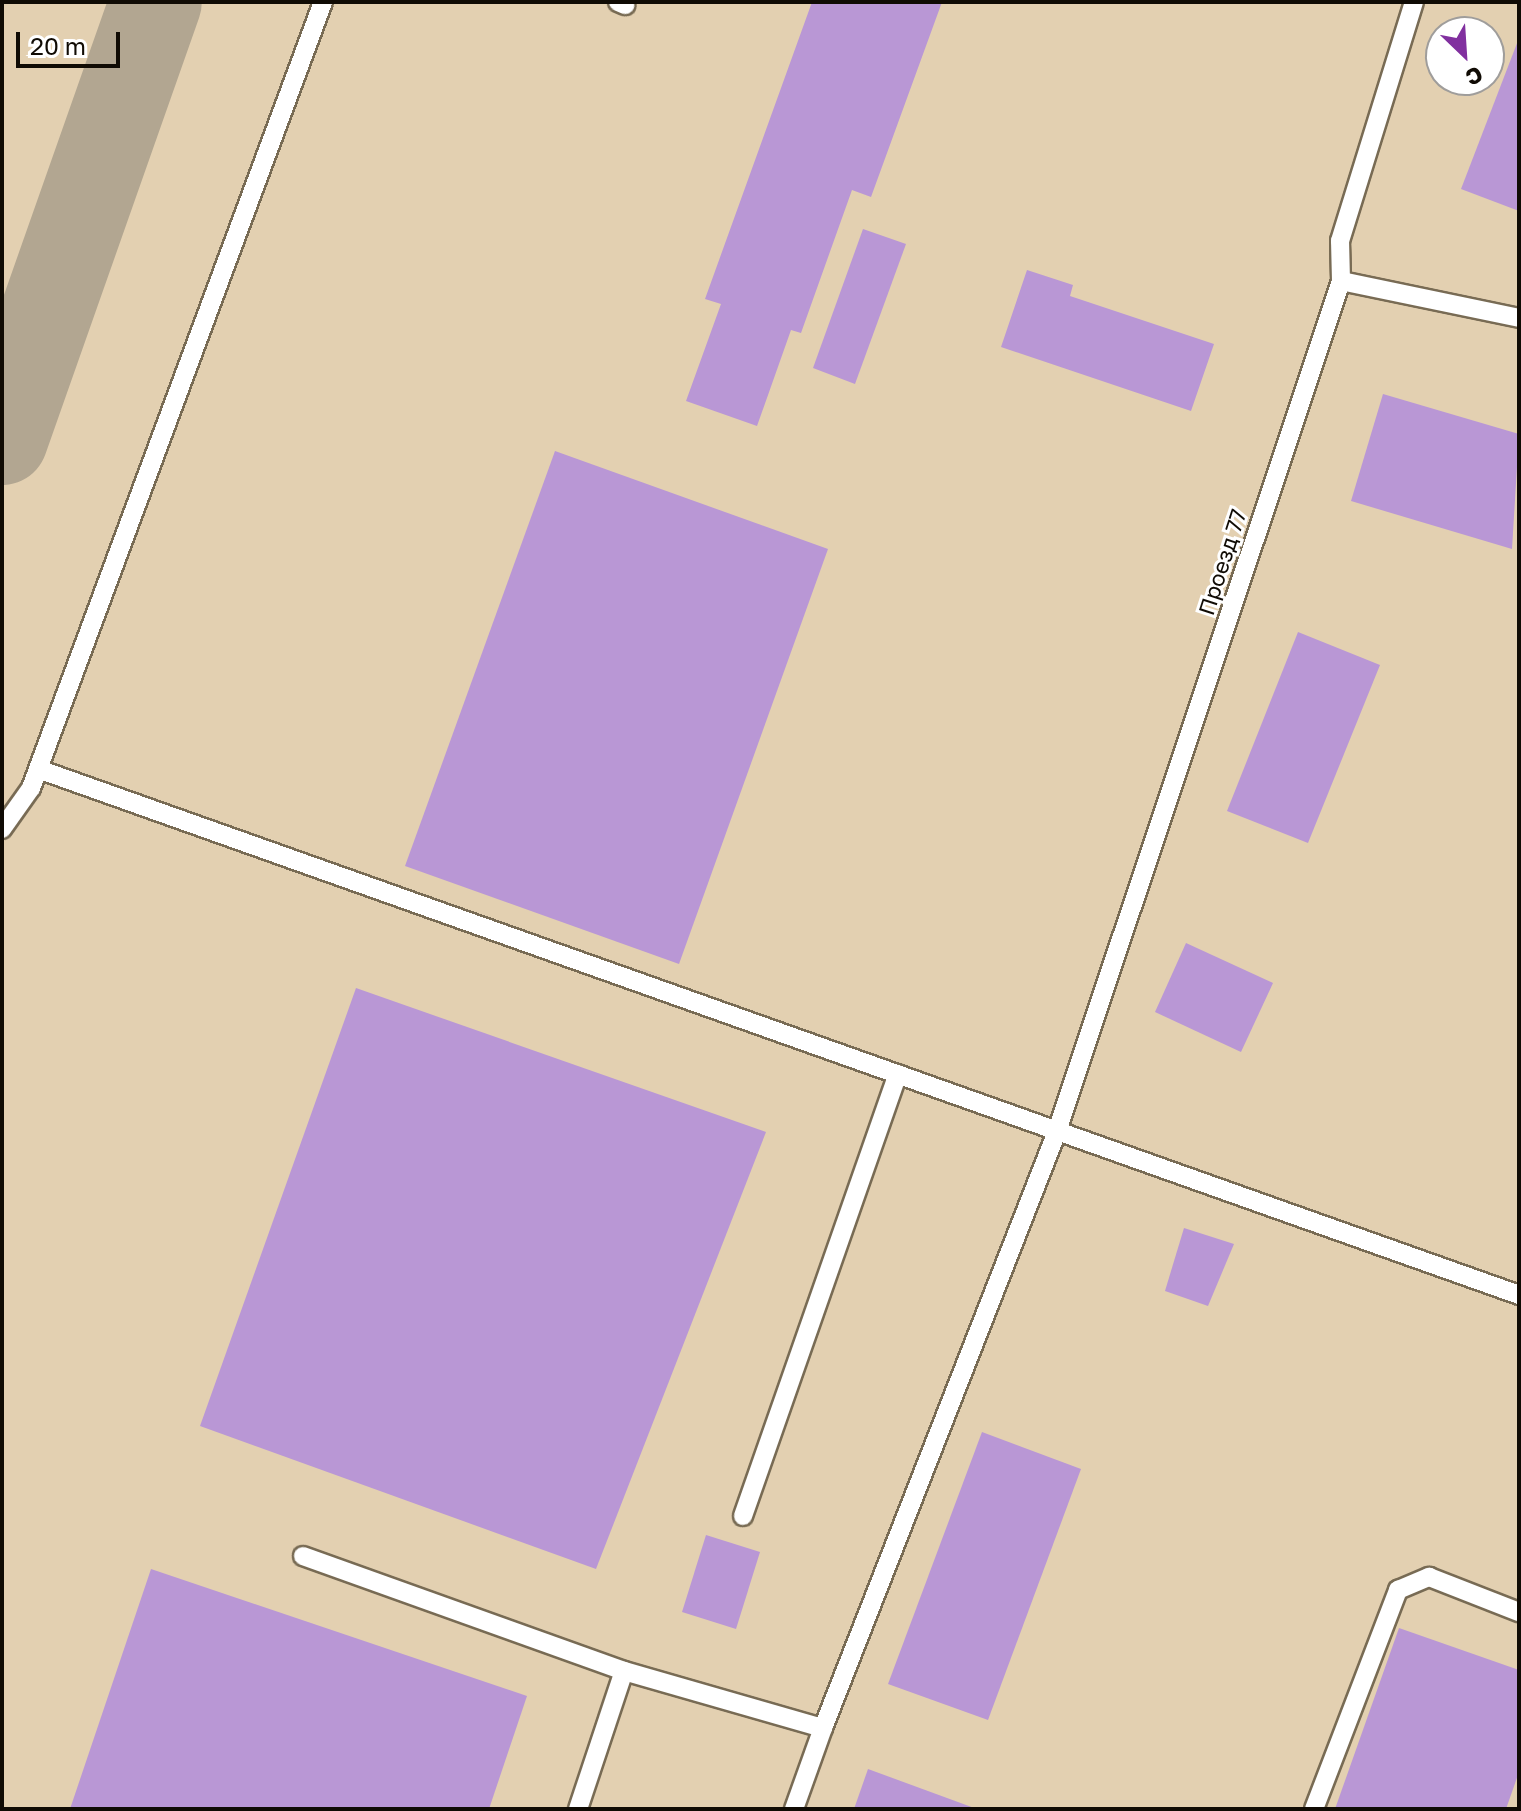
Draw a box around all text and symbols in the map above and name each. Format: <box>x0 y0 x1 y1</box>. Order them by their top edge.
scale bar <box>20 16 124 66</box>
north arrow <box>1425 16 1505 96</box>
text: 20 m <box>30 31 86 60</box>
text: С <box>1462 61 1487 92</box>
street label: Проезд 77 <box>1193 506 1251 618</box>

